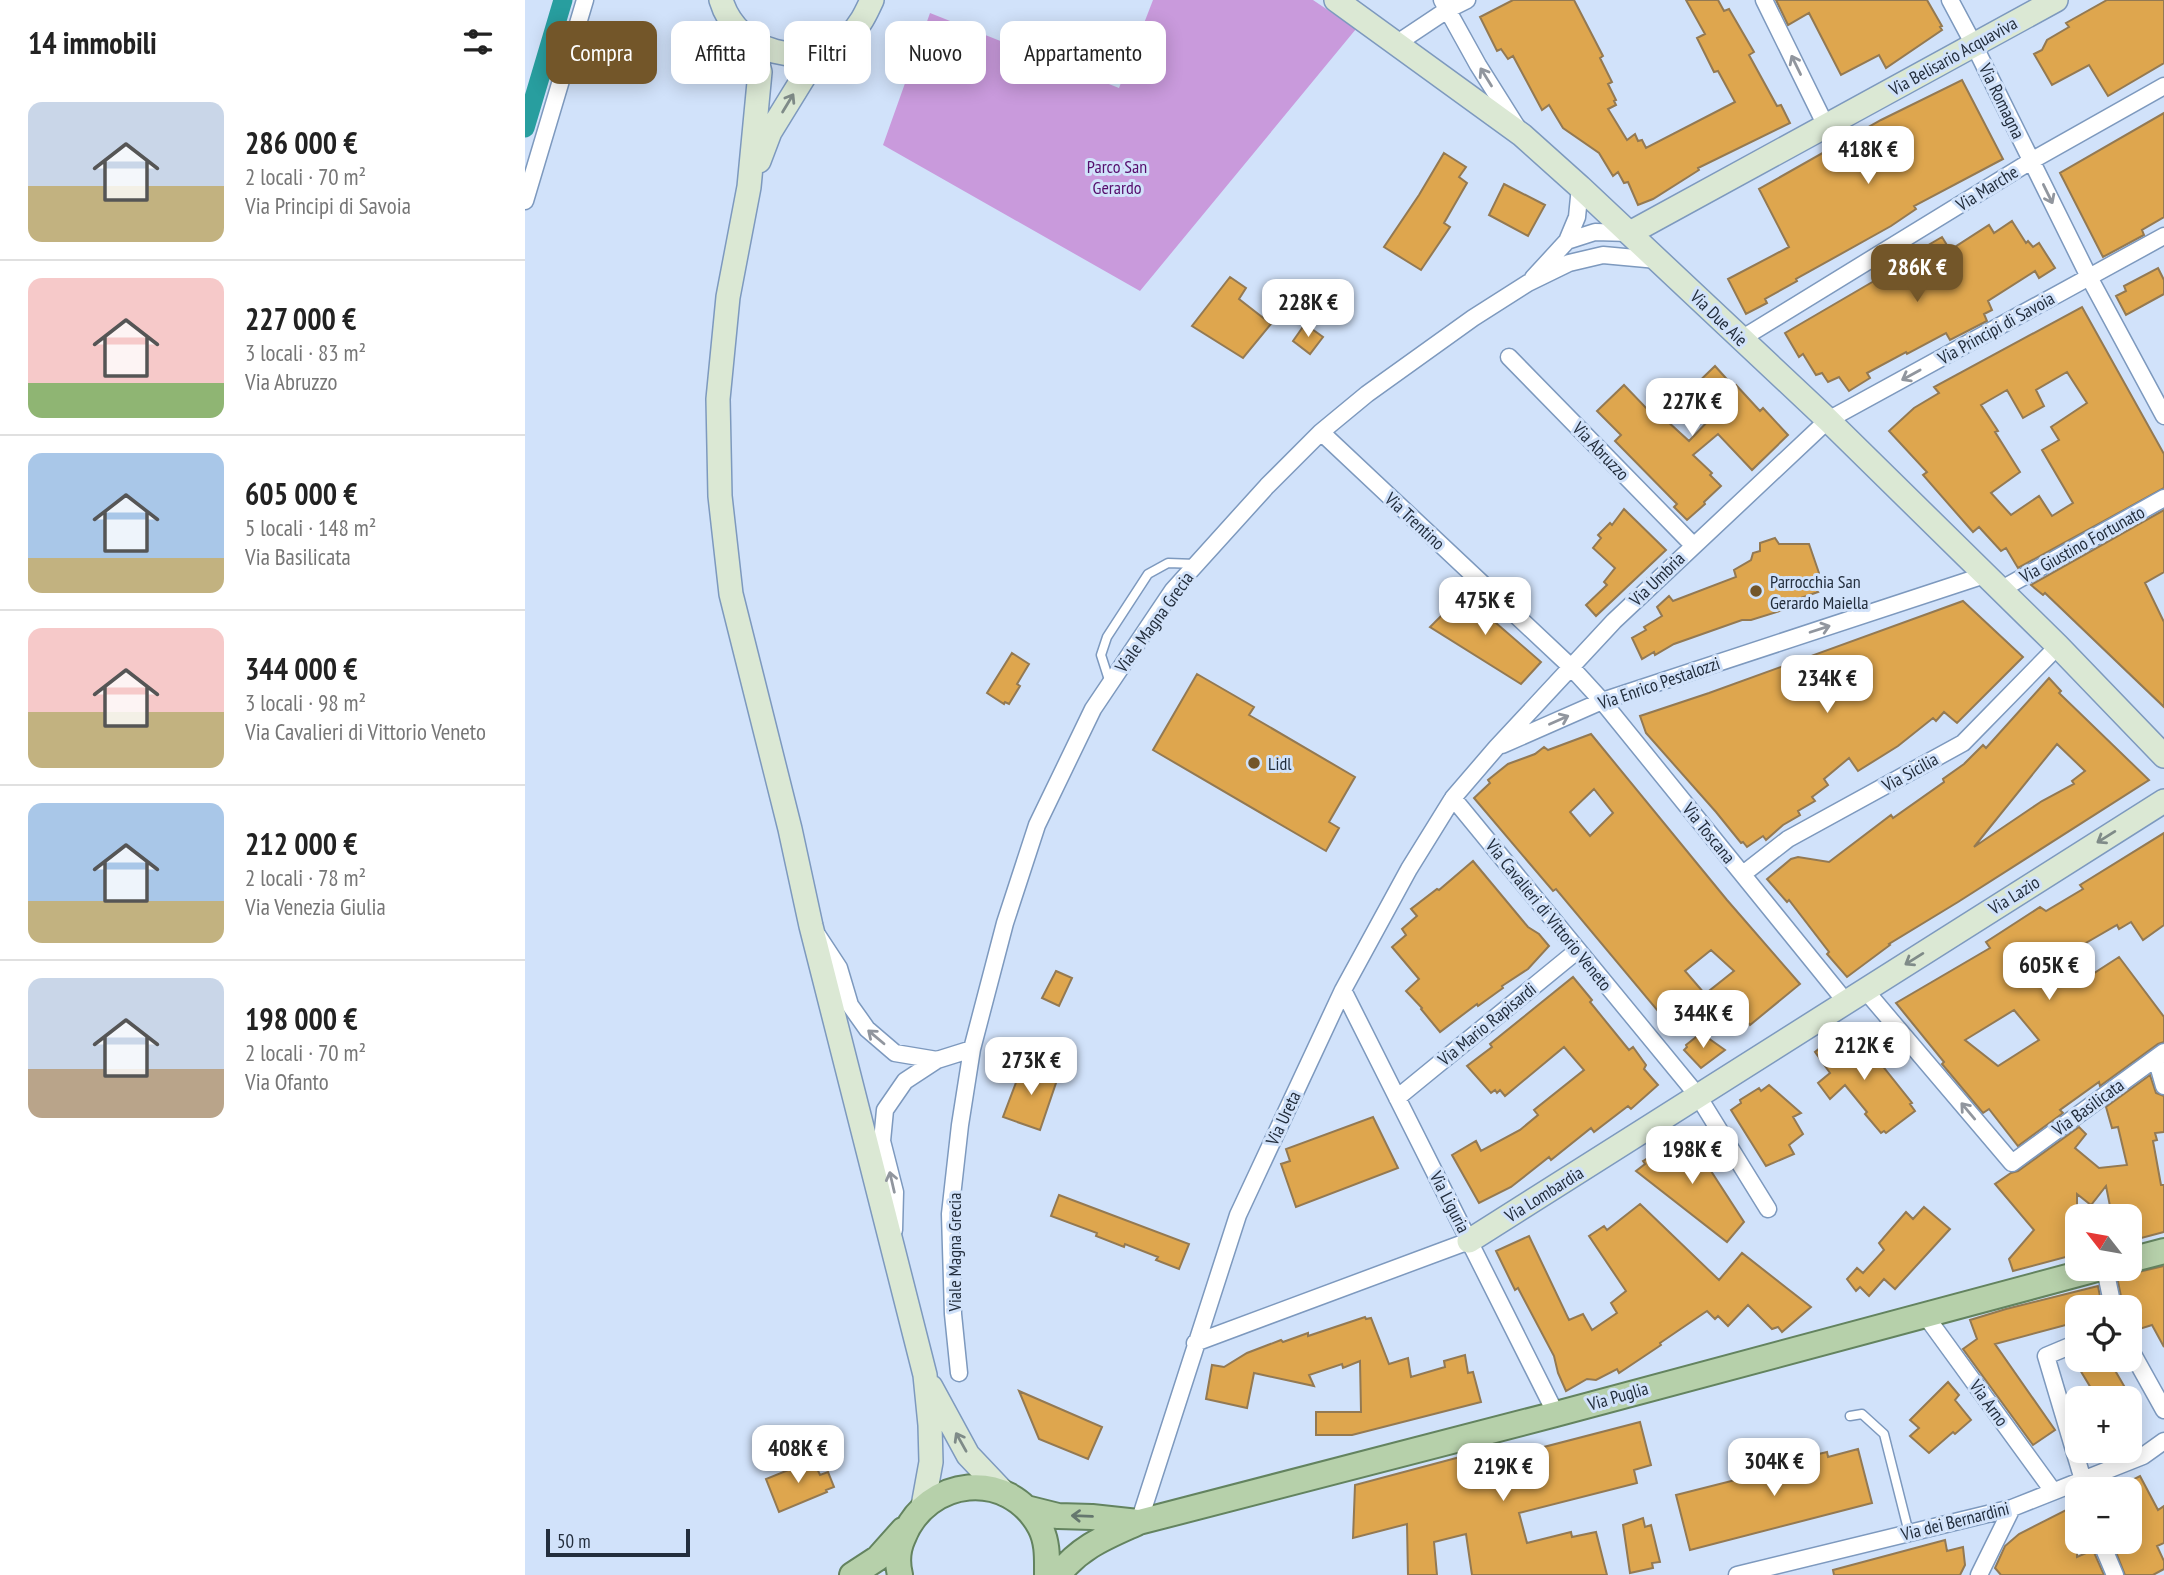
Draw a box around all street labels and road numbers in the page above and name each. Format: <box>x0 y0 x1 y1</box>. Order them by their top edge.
street label: Via Belisario Acquaviva <box>1884 11 2021 101</box>
street label: Via Romagna <box>1974 59 2030 142</box>
street label: Via Marche <box>1951 160 2022 216</box>
street label: Via Due Aie <box>1685 284 1753 351</box>
street label: Via Principi di Savoia <box>1933 286 2058 370</box>
street label: Via Abruzzo <box>1567 416 1635 485</box>
street label: Via Trentino <box>1379 487 1450 555</box>
street label: Via Giustino Fortunato <box>2015 500 2149 588</box>
street label: Via Umbria <box>1624 547 1690 612</box>
street label: Viale Magna Grecia <box>1109 567 1198 678</box>
street label: Via Enrico Pestalozzi <box>1594 651 1723 715</box>
street label: Via Sicilia <box>1877 747 1942 797</box>
street label: Via Toscana <box>1677 797 1740 868</box>
street label: Via Cavalieri di Vittorio Veneto <box>1480 834 1617 996</box>
street label: Via Lazio <box>1983 870 2044 920</box>
street label: Via Mario Rapisardi <box>1432 977 1541 1071</box>
street label: Via Basilicata <box>2047 1073 2128 1141</box>
street label: Via Ureta <box>1260 1087 1306 1150</box>
street label: Via Lombardia <box>1500 1161 1588 1228</box>
street label: Via Liguria <box>1424 1166 1475 1237</box>
street label: Viale Magna Grecia <box>943 1193 966 1312</box>
street label: Via Arno <box>1964 1374 2014 1431</box>
street label: Via Puglia <box>1584 1376 1651 1416</box>
street label: Via dei Bernardini <box>1898 1496 2011 1546</box>

